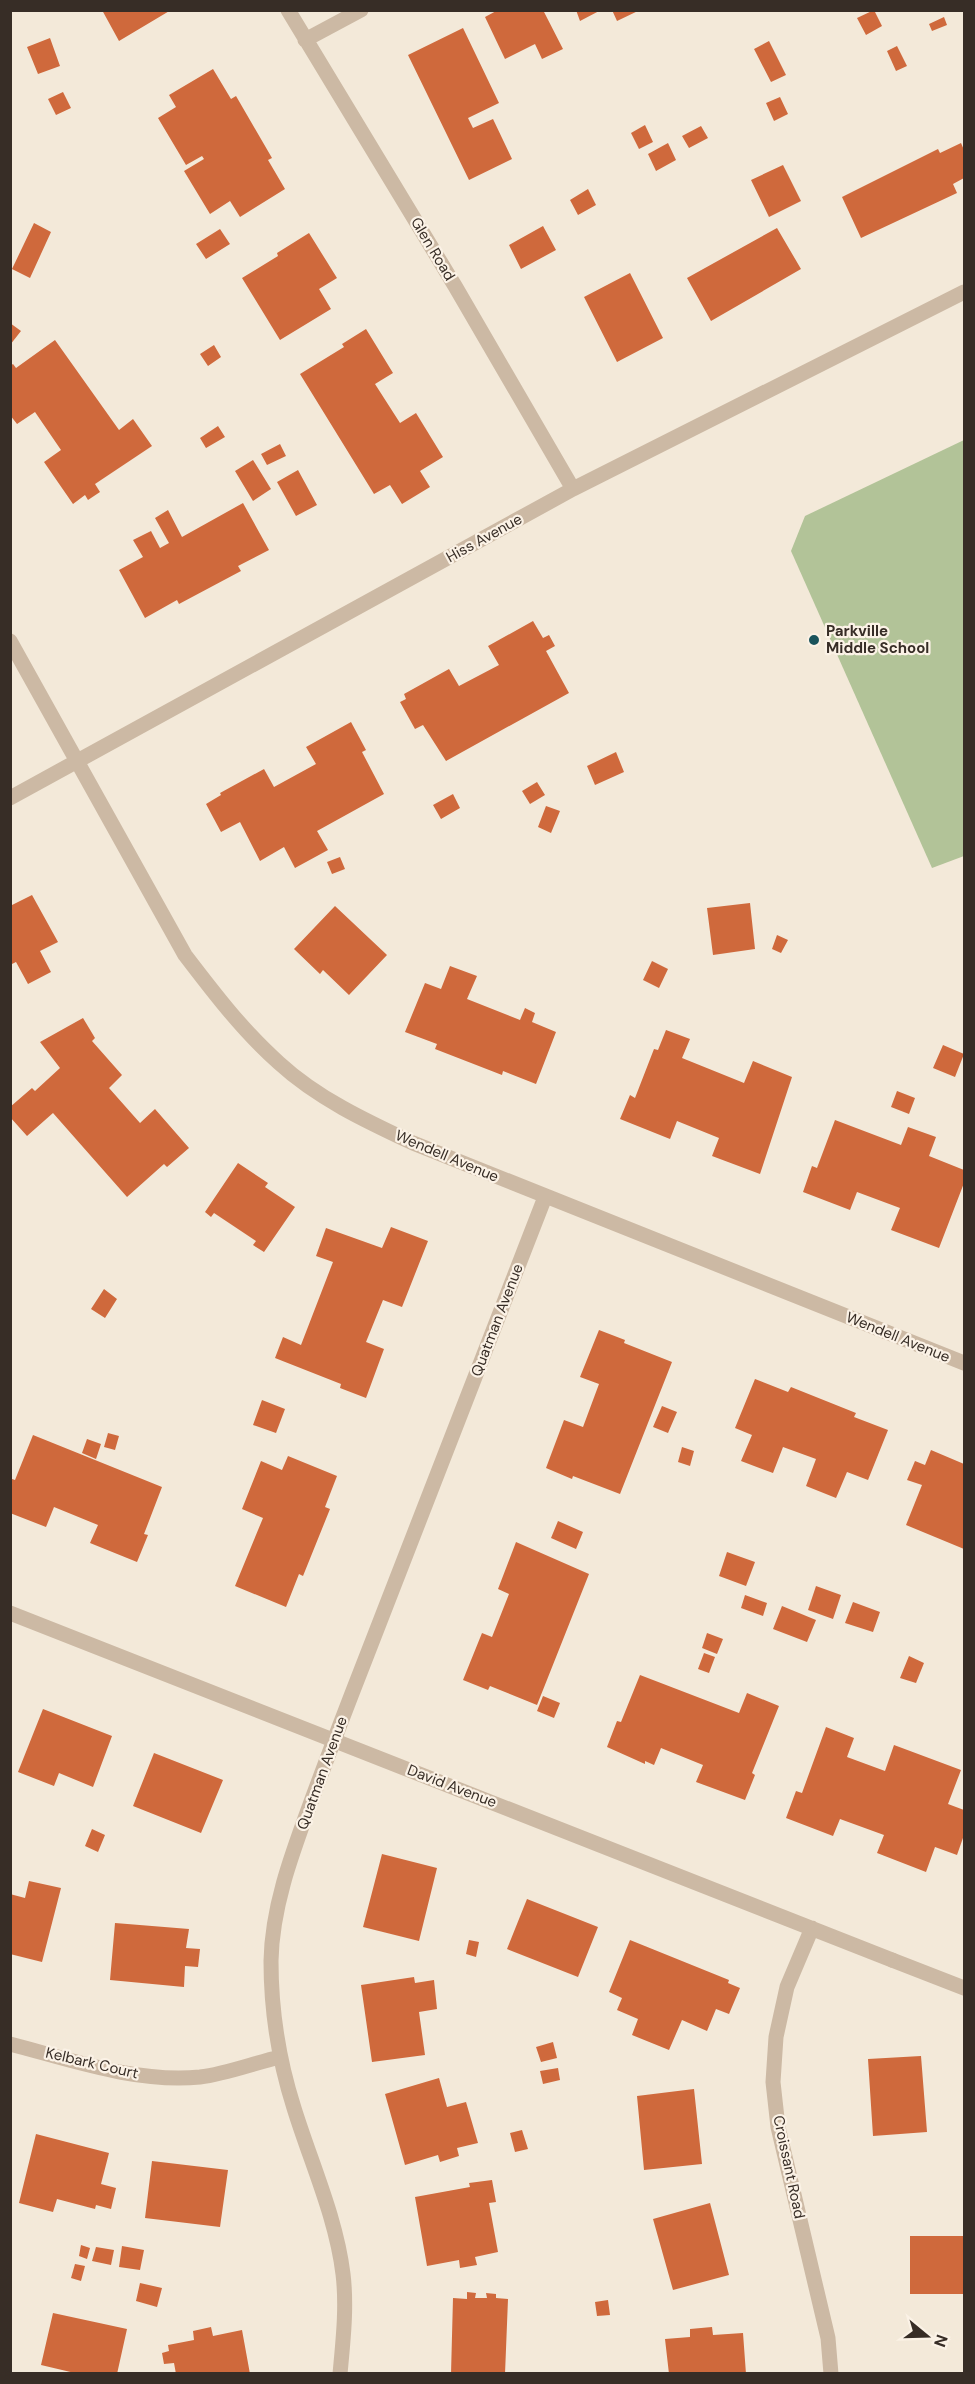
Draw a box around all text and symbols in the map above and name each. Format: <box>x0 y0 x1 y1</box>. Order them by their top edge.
street label: Glen Road <box>406 214 460 284</box>
street label: Hiss Avenue <box>442 509 526 567</box>
place label: Parkville Middle School <box>826 621 929 658</box>
marker: Parkville Middle School <box>807 633 821 647</box>
street label: Wendell Avenue <box>392 1125 502 1187</box>
street label: Quatman Avenue <box>466 1261 528 1379</box>
street label: Wendell Avenue <box>843 1307 953 1367</box>
street label: Quatman Avenue <box>292 1714 352 1832</box>
street label: David Avenue <box>405 1760 499 1812</box>
street label: Kelbark Court <box>44 2043 140 2083</box>
street label: Croissant Road <box>768 2113 810 2221</box>
north arrow <box>897 2306 957 2366</box>
text: N <box>929 2332 953 2350</box>

